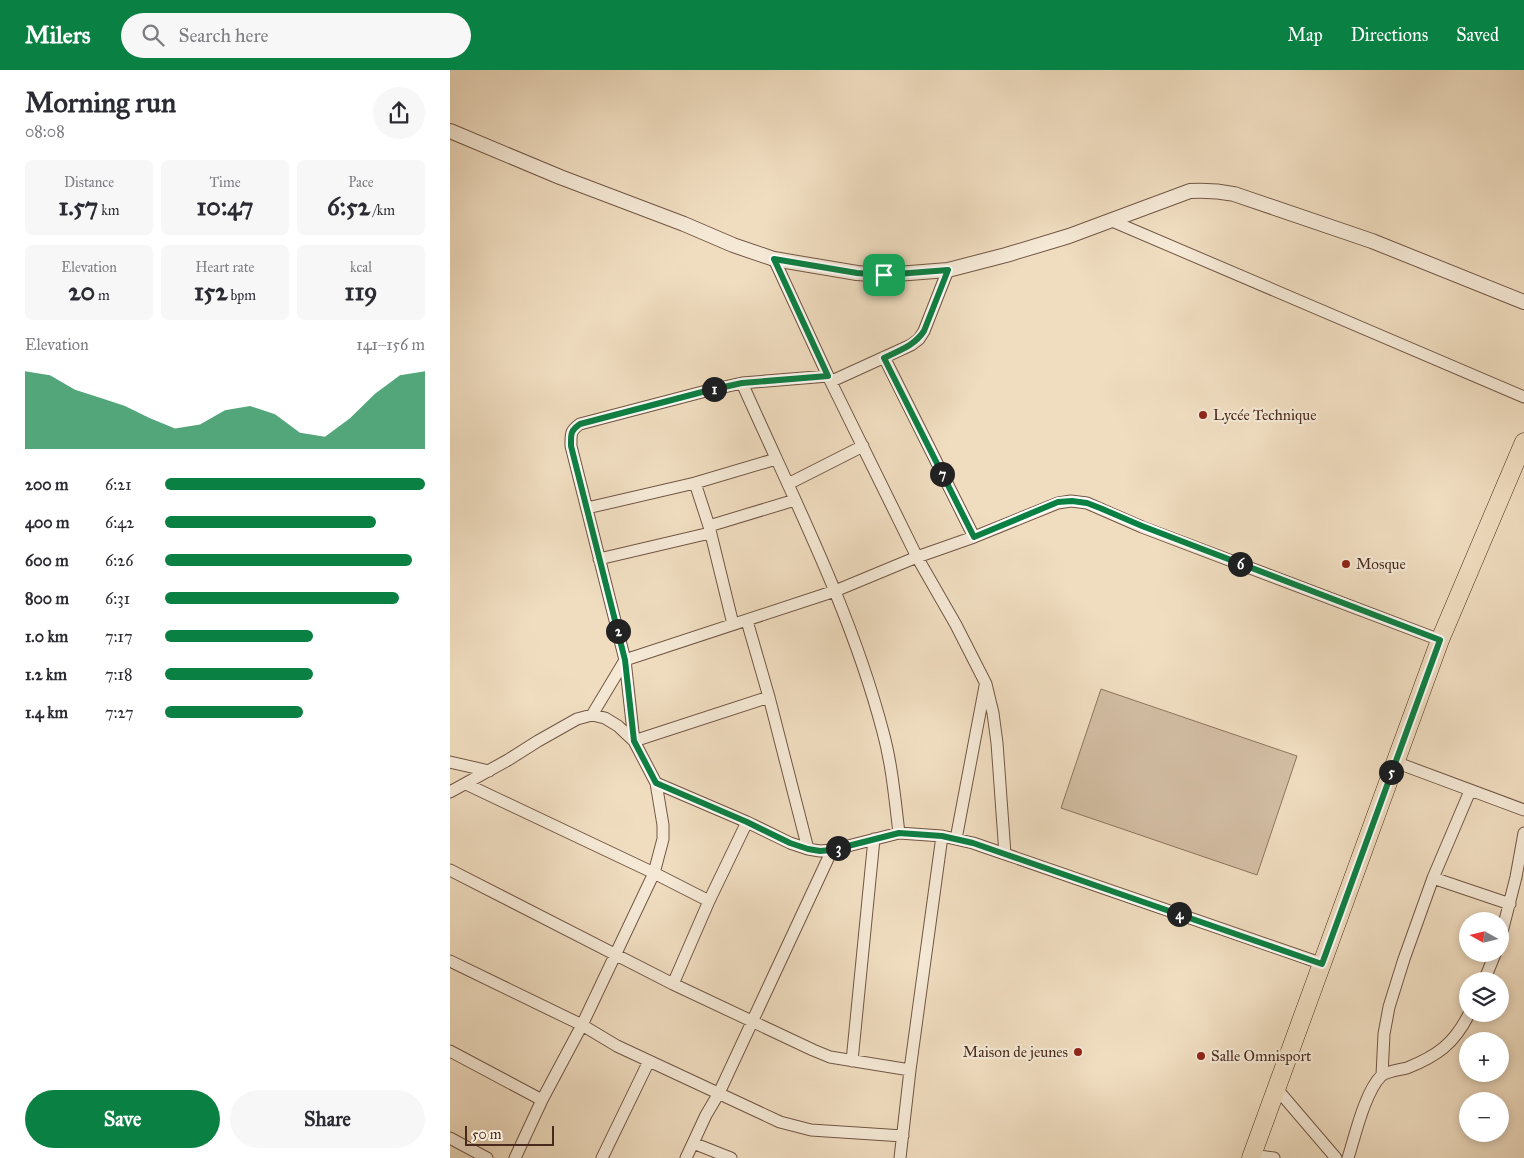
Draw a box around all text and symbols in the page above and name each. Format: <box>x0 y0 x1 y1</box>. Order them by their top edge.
search box <box>121 13 471 58</box>
text: Milers <box>25 20 91 50</box>
icon: search <box>139 21 167 49</box>
text: Search here <box>179 24 268 47</box>
text: Map <box>1287 24 1323 46</box>
text: Directions <box>1351 24 1428 46</box>
text: Saved <box>1456 24 1499 46</box>
text: Morning run <box>25 85 176 120</box>
button: share <box>373 87 425 139</box>
text: 08:08 <box>25 122 65 141</box>
text: Distance <box>64 174 114 191</box>
text: Time <box>210 174 241 191</box>
text: Pace <box>348 174 374 191</box>
text: 1.57 <box>59 191 98 222</box>
text: 10:47 <box>197 191 253 222</box>
text: 6:52 <box>327 191 370 222</box>
text: km <box>98 202 119 219</box>
text: /km <box>370 202 395 219</box>
pin <box>863 254 905 296</box>
text: Elevation <box>61 259 117 276</box>
text: Heart rate <box>196 259 254 276</box>
text: kcal <box>350 259 372 276</box>
icon: arrive <box>870 261 898 289</box>
text: 20 <box>68 276 95 307</box>
text: 152 <box>194 276 228 307</box>
text: 119 <box>345 276 378 307</box>
text: m <box>95 287 110 304</box>
text: bpm <box>228 287 256 304</box>
text: Elevation <box>25 335 89 354</box>
text: 141–156 m <box>356 335 425 354</box>
pin: 1 <box>702 376 726 402</box>
text: 1 <box>712 381 717 398</box>
place label: Lycée Technique <box>1213 406 1316 425</box>
marker: Lycée Technique <box>1197 409 1209 421</box>
pin: 7 <box>930 462 954 486</box>
text: 7 <box>939 466 946 483</box>
text: 200 m <box>25 475 68 494</box>
text: 6:21 <box>105 475 131 494</box>
text: 400 m <box>25 513 69 532</box>
text: 6:42 <box>105 513 134 532</box>
text: 600 m <box>25 551 69 570</box>
text: 6:26 <box>105 551 133 570</box>
pin: 6 <box>1228 552 1252 576</box>
place label: Mosque <box>1356 555 1406 574</box>
text: 6 <box>1237 556 1244 573</box>
marker: Mosque <box>1340 558 1352 570</box>
text: 800 m <box>25 589 69 608</box>
text: 6:31 <box>105 589 130 608</box>
pin: 2 <box>606 618 630 644</box>
text: 2 <box>615 623 622 640</box>
text: 1.0 km <box>25 627 68 646</box>
text: 7:17 <box>105 627 132 646</box>
text: 1.2 km <box>25 665 67 684</box>
text: 7:18 <box>105 665 132 684</box>
text: 1.4 km <box>25 703 68 722</box>
text: 7:27 <box>105 703 134 722</box>
pin: 5 <box>1378 760 1404 784</box>
text: 5 <box>1388 764 1395 781</box>
pin: 3 <box>826 836 850 860</box>
text: 3 <box>836 840 841 857</box>
pin: 4 <box>1166 902 1192 926</box>
text: 4 <box>1176 906 1183 923</box>
north arrow <box>1459 912 1509 962</box>
map controls <box>1459 912 1509 1142</box>
button: layers <box>1459 972 1509 1022</box>
button: + <box>1459 1032 1509 1082</box>
place label: Maison de jeunes <box>963 1043 1068 1061</box>
marker: Maison de jeunes <box>1072 1046 1084 1058</box>
place label: Salle Omnisport <box>1211 1047 1312 1065</box>
marker: Salle Omnisport <box>1195 1050 1207 1062</box>
button: Save <box>25 1090 220 1148</box>
button: Share <box>230 1090 425 1148</box>
button: − <box>1459 1092 1509 1142</box>
scale bar <box>465 1123 554 1146</box>
text: 50 m <box>472 1126 501 1143</box>

